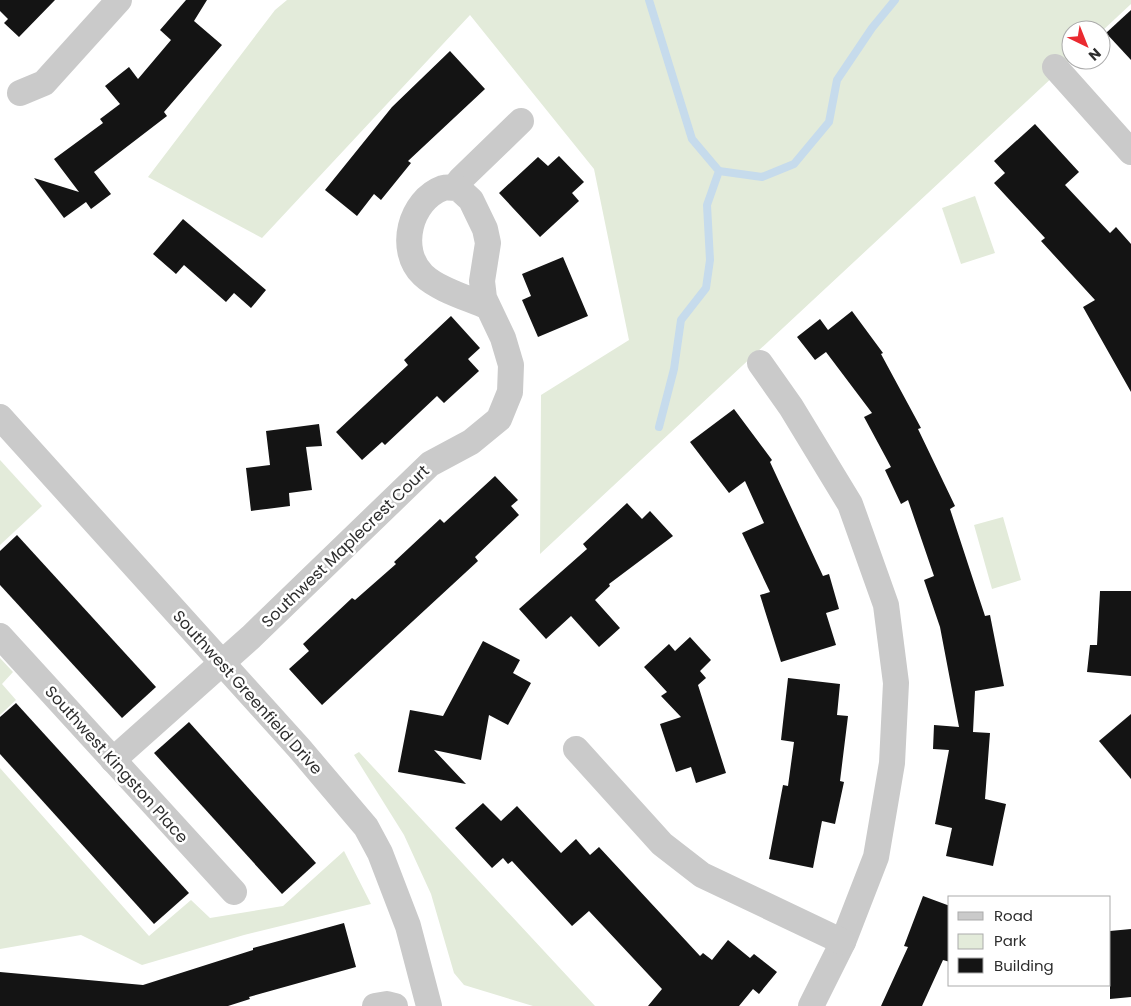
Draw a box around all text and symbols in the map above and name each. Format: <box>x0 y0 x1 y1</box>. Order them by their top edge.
north arrow <box>1061 20 1111 70</box>
text: N <box>1084 44 1106 65</box>
street label: Southwest Maplecrest Court <box>256 460 435 633</box>
street label: Southwest Greenfield Drive <box>167 605 328 780</box>
street label: Southwest Kingston Place <box>40 681 194 848</box>
legend <box>948 896 1111 986</box>
text: Road <box>994 905 1033 926</box>
text: Park <box>994 930 1026 951</box>
text: Building <box>994 955 1054 976</box>

